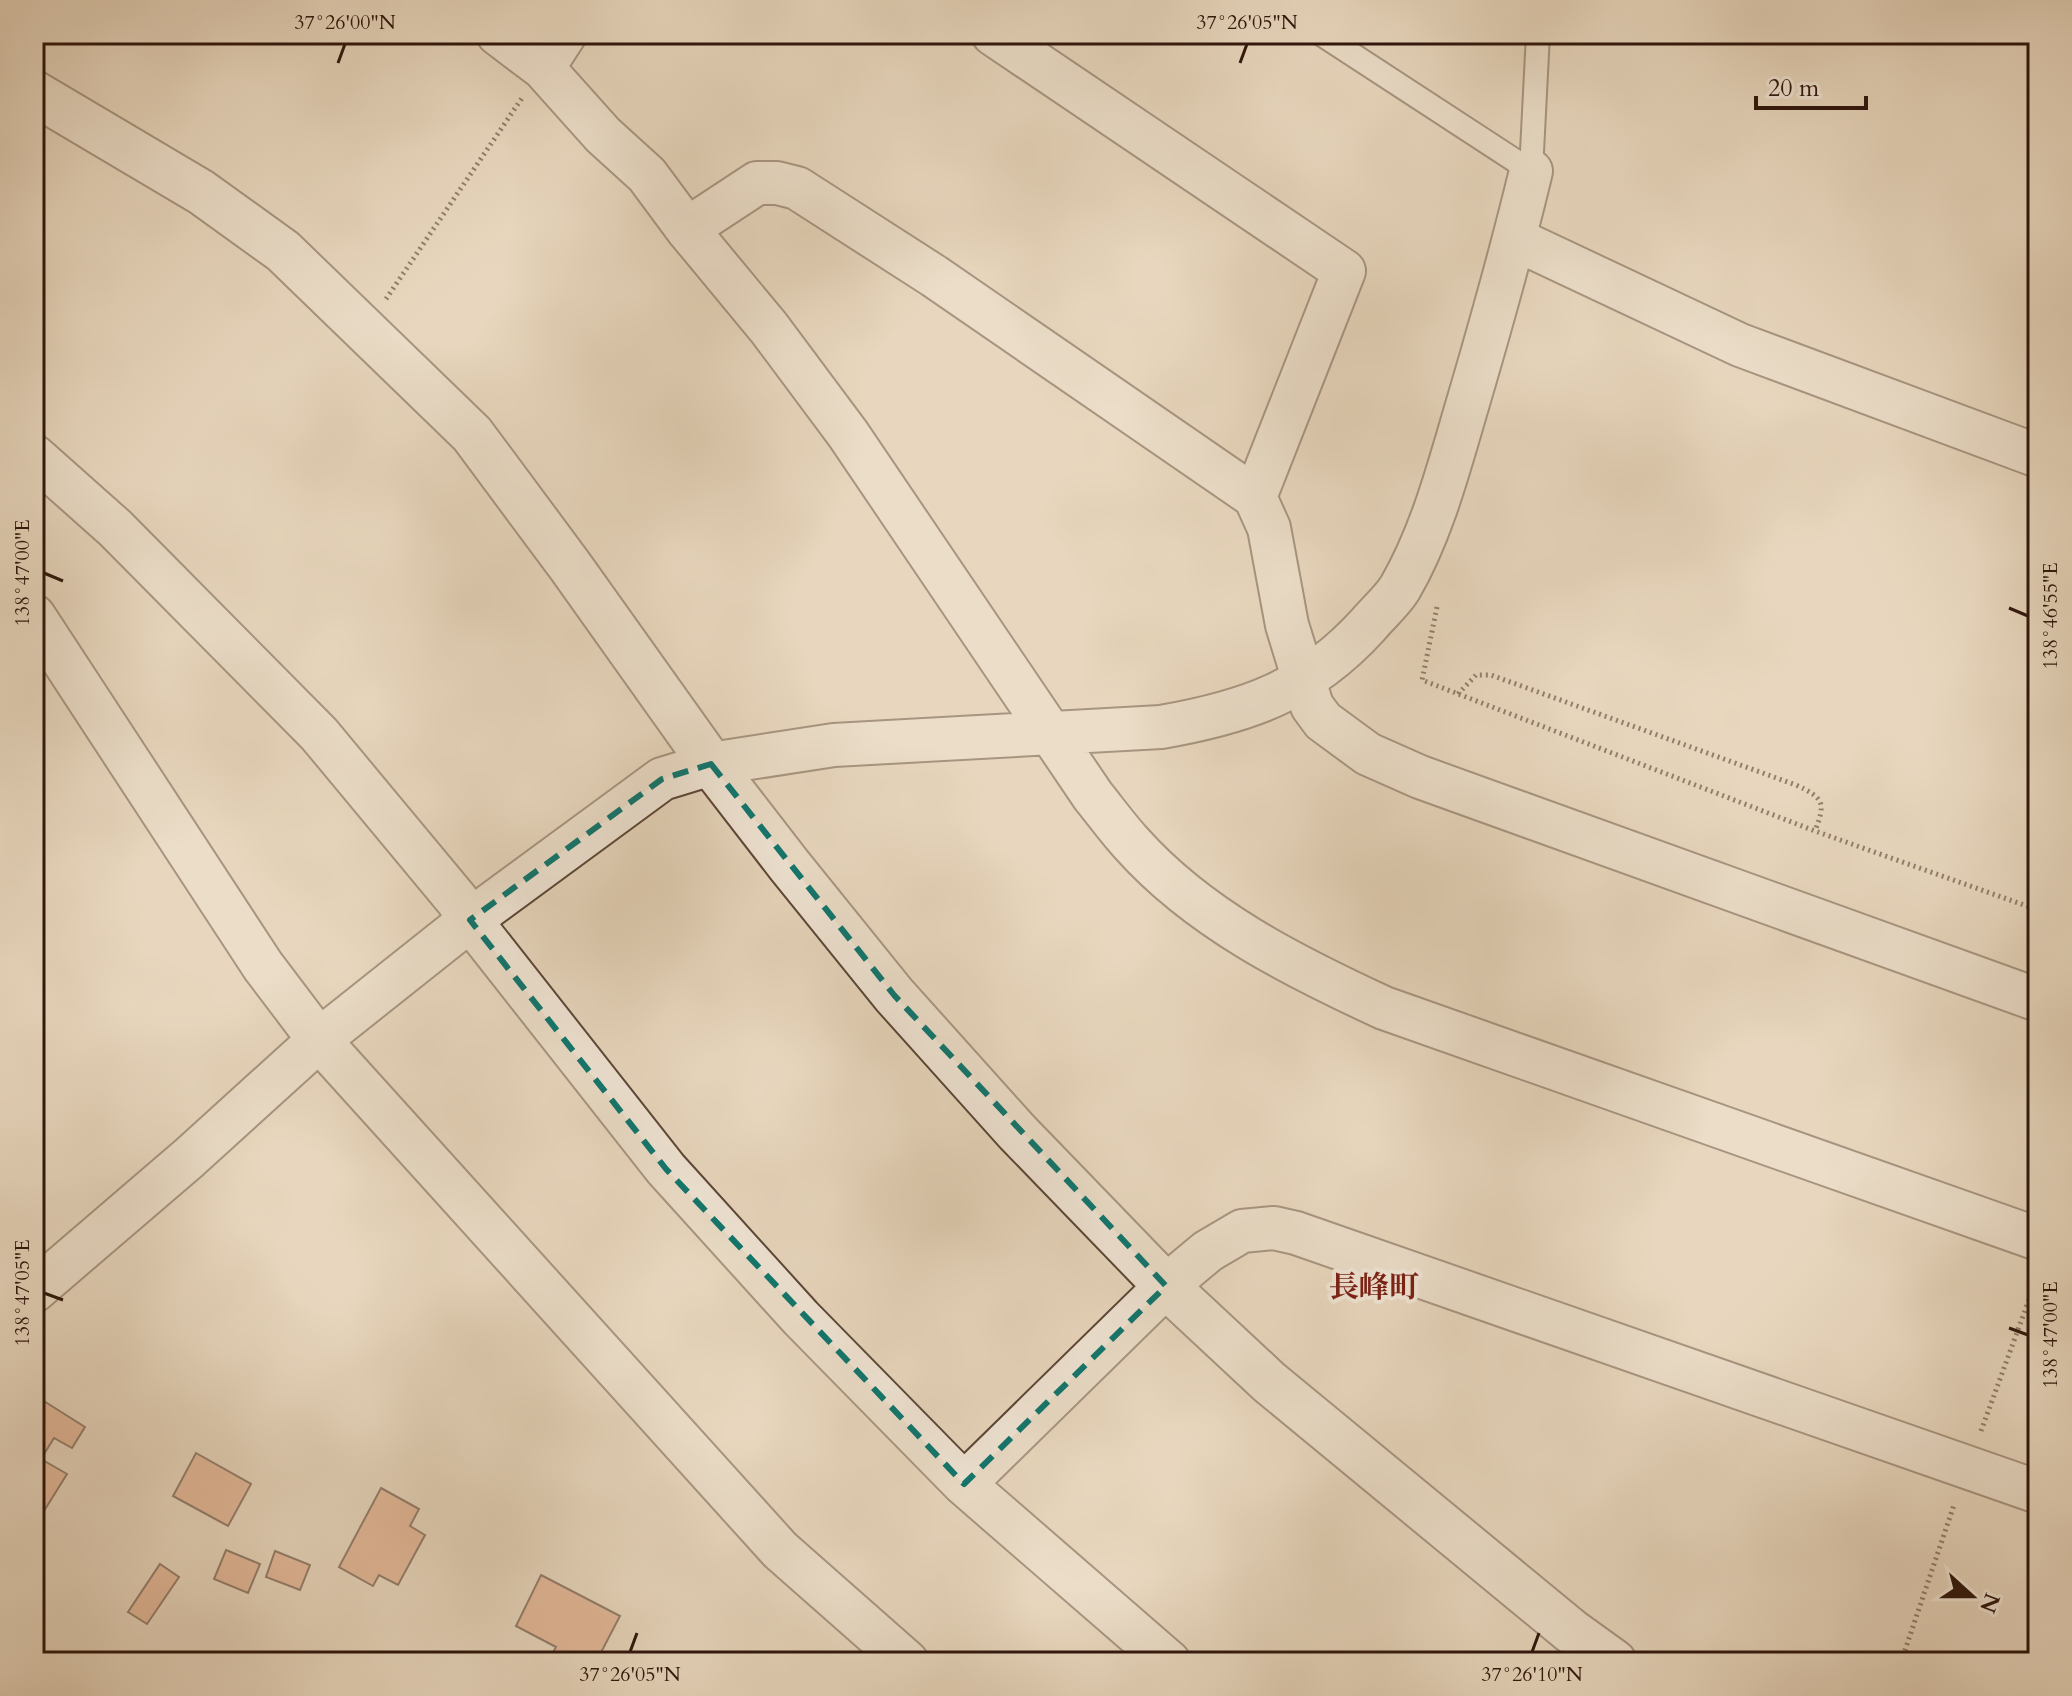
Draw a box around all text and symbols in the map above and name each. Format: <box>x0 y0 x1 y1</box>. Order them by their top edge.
text: 37°26'00"N <box>294 9 396 36</box>
text: 37°26'05"N <box>1196 9 1298 36</box>
scale bar <box>1756 60 1866 110</box>
text: 20 m <box>1768 72 1820 105</box>
text: 138°47'00"E <box>9 520 36 626</box>
text: 138°46'55"E <box>2037 563 2064 669</box>
text: 138°47'05"E <box>9 1240 36 1346</box>
district label: 長峰町 <box>1329 1267 1419 1308</box>
text: 138°47'00"E <box>2037 1282 2064 1388</box>
north arrow <box>1932 1556 2012 1636</box>
text: N <box>1972 1589 2007 1617</box>
text: 37°26'05"N <box>579 1661 681 1688</box>
text: 37°26'10"N <box>1481 1661 1583 1688</box>

